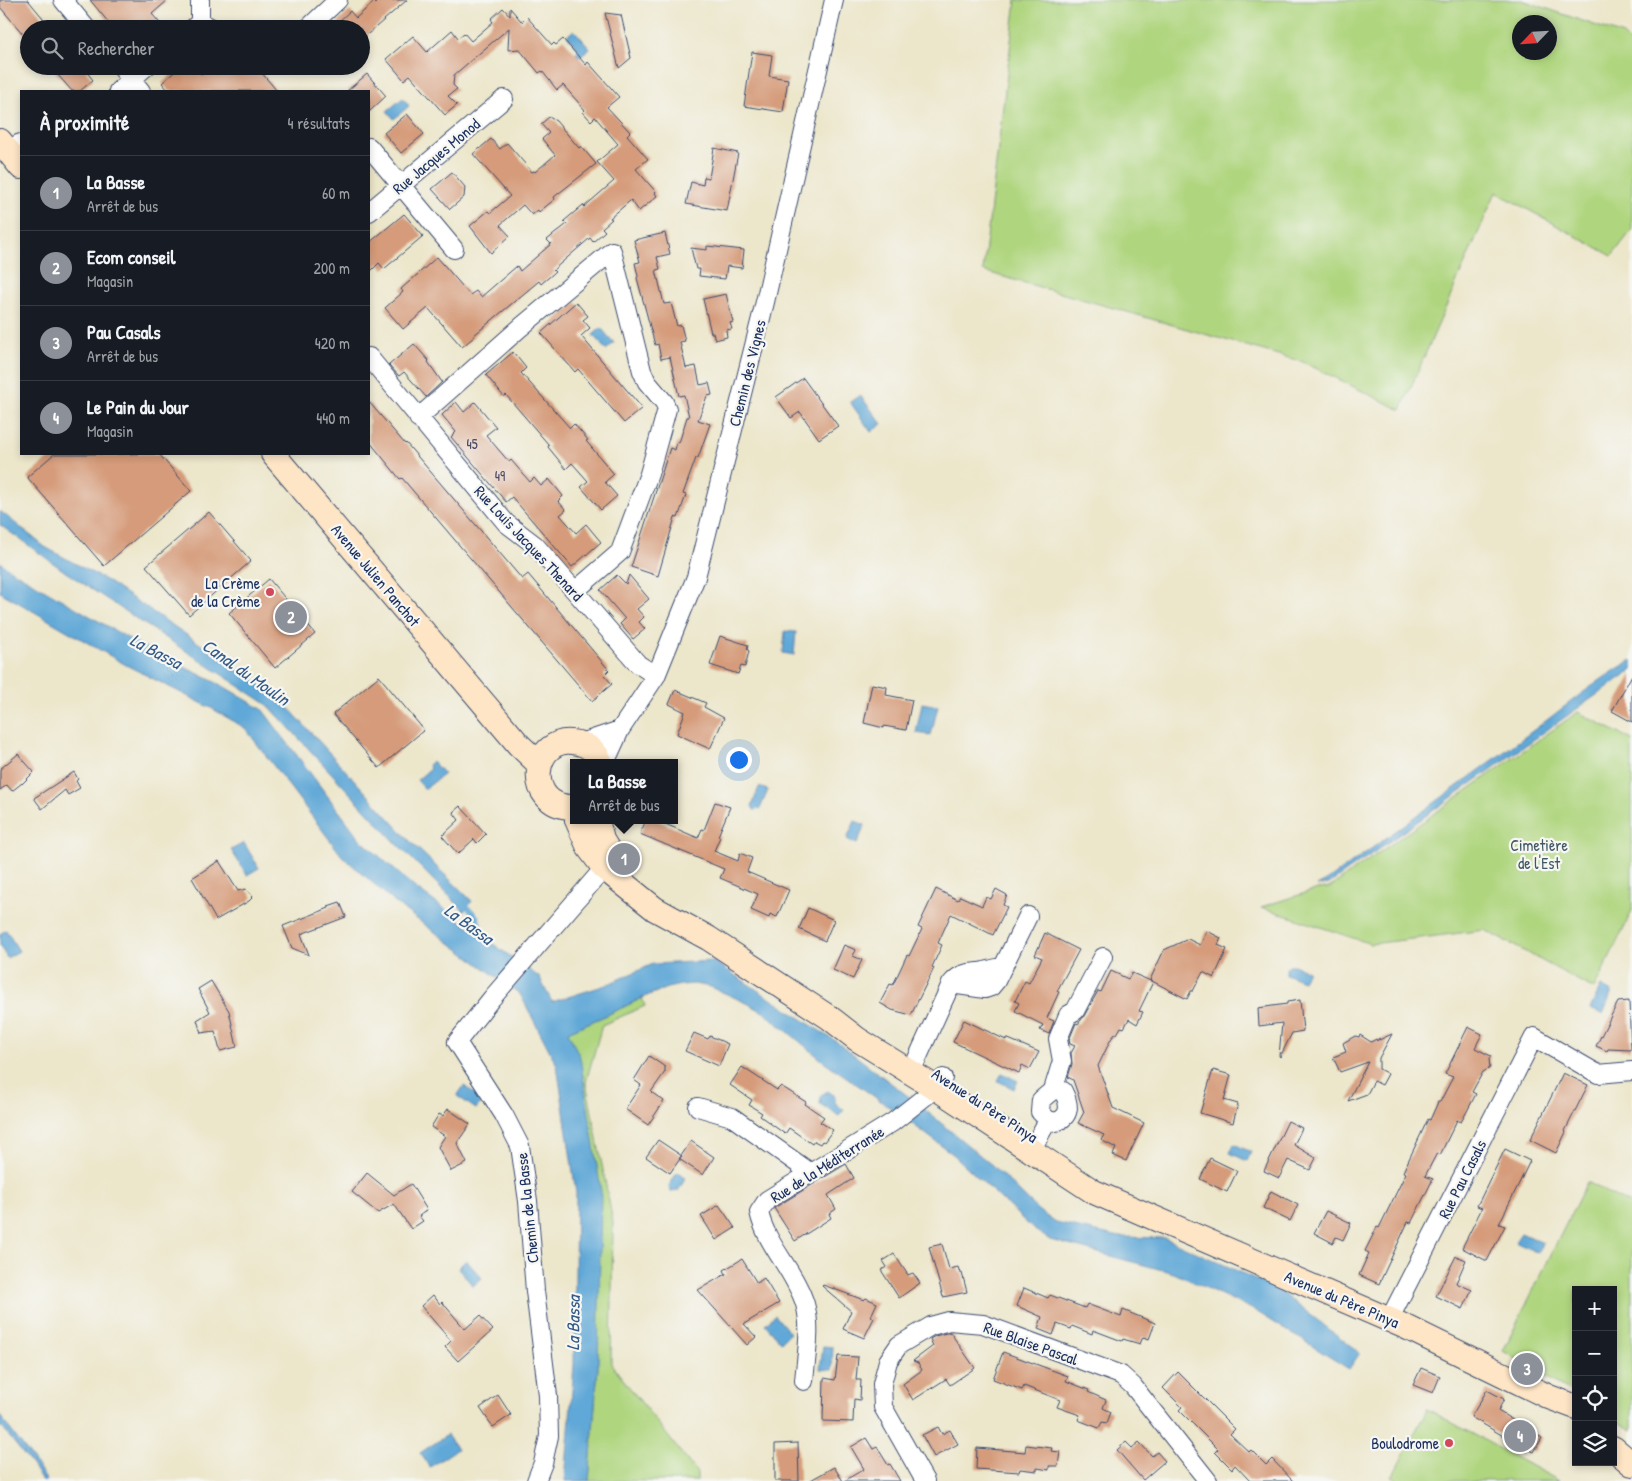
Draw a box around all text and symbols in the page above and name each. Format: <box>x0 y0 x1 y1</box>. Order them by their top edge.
north arrow <box>1512 15 1557 60</box>
search box <box>20 20 370 75</box>
icon: search <box>38 34 66 62</box>
text: Rechercher <box>78 35 155 61</box>
text: À proximité <box>40 108 129 137</box>
text: 4 résultats <box>288 112 350 134</box>
street label: Rue Jacques Monod <box>388 113 484 199</box>
text: La Basse <box>87 169 145 195</box>
text: 1 <box>53 182 59 204</box>
text: 60 m <box>322 182 350 204</box>
text: Arrêt de bus <box>87 195 158 217</box>
text: Ecom conseil <box>87 244 176 270</box>
text: 2 <box>52 257 60 279</box>
text: 200 m <box>314 257 350 279</box>
text: Magasin <box>87 270 133 292</box>
street label: Chemin des Vignes <box>723 317 771 429</box>
text: Pau Casals <box>87 319 161 345</box>
text: 3 <box>52 332 60 354</box>
text: 420 m <box>315 332 350 354</box>
text: Arrêt de bus <box>87 345 158 367</box>
text: Le Pain du Jour <box>87 394 189 420</box>
text: 4 <box>53 407 59 429</box>
text: 440 m <box>316 407 350 429</box>
text: Magasin <box>87 420 133 442</box>
house number: 45 <box>466 434 478 453</box>
house number: 49 <box>495 466 505 485</box>
street label: Rue Louis Jacques Thenard <box>470 480 588 606</box>
street label: Avenue Julien Panchot <box>327 519 426 631</box>
place label: La Crème de la Crème <box>191 572 261 612</box>
marker: La Crème de la Crème <box>264 586 276 598</box>
pin: 2 <box>275 598 307 636</box>
water label: La Bassa <box>126 627 188 676</box>
water label: Canal du Moulin <box>197 633 296 712</box>
your location <box>726 747 752 773</box>
popup <box>570 759 678 824</box>
text: La Basse <box>588 768 647 794</box>
text: Arrêt de bus <box>588 794 660 816</box>
park label: Cimetière de l'Est <box>1510 834 1568 874</box>
pin: 1 <box>608 840 640 878</box>
water label: La Bassa <box>439 898 500 951</box>
street label: Avenue du Père Pinya <box>928 1062 1042 1148</box>
street label: Rue de la Méditerranée <box>766 1120 889 1208</box>
street label: Rue Pau Casals <box>1433 1136 1491 1222</box>
street label: Chemin de la Basse <box>510 1151 544 1264</box>
street label: Avenue du Père Pinya <box>1281 1265 1403 1333</box>
map controls <box>1572 1286 1617 1466</box>
button: + <box>1572 1286 1617 1331</box>
water label: La Bassa <box>560 1293 586 1351</box>
street label: Rue Blaise Pascal <box>981 1316 1082 1371</box>
button: − <box>1572 1331 1617 1376</box>
pin: 3 <box>1511 1350 1543 1388</box>
button: locate <box>1572 1376 1617 1421</box>
pin: 4 <box>1504 1417 1536 1455</box>
button: layers <box>1572 1421 1617 1466</box>
place label: Boulodrome <box>1371 1432 1440 1454</box>
marker: Boulodrome <box>1443 1437 1455 1449</box>

